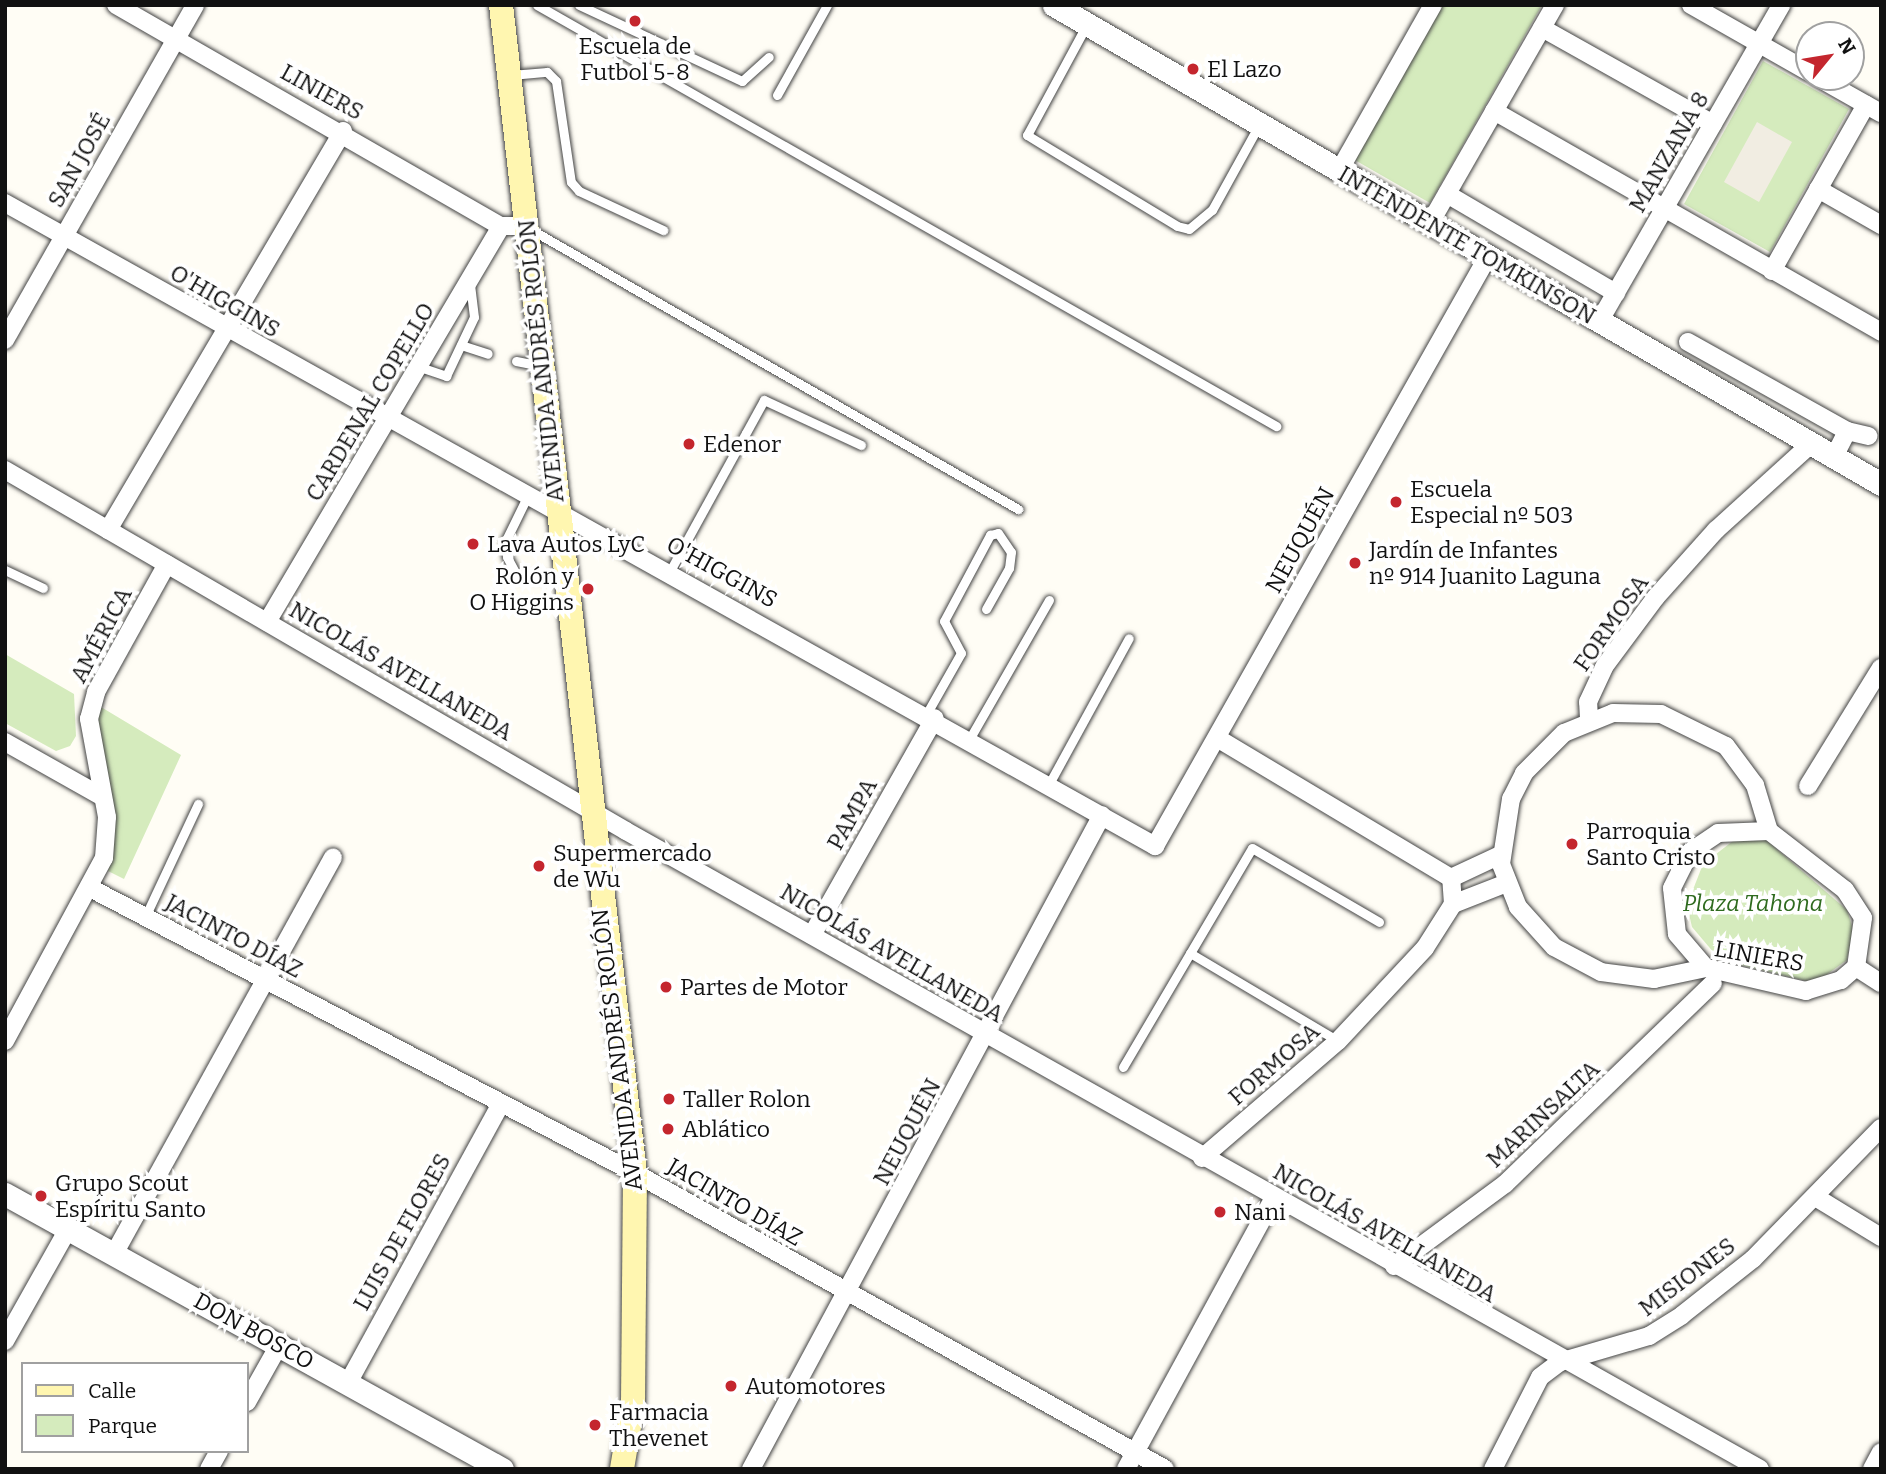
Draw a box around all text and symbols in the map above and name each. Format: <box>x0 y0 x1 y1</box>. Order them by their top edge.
marker: Escuela de Futbol 5-8 <box>627 13 643 29</box>
north arrow <box>1795 21 1865 91</box>
place label: Escuela de Futbol 5-8 <box>579 32 691 86</box>
text: N <box>1833 34 1861 58</box>
place label: El Lazo <box>1207 55 1282 83</box>
street label: LINIERS <box>276 58 368 126</box>
marker: El Lazo <box>1185 61 1201 77</box>
street label: MANZANA 8 <box>1623 87 1715 217</box>
street label: SAN JOSÉ <box>42 108 116 212</box>
street label: INTENDENTE TOMKINSON <box>1333 160 1601 330</box>
street label: AVENIDA ANDRÉS ROLÓN <box>512 218 570 504</box>
street label: O'HIGGINS <box>165 259 285 343</box>
street label: CARDENAL COPELLO <box>300 298 440 506</box>
place label: Edenor <box>703 430 781 458</box>
marker: Edenor <box>681 436 697 452</box>
place label: Escuela Especial nº 503 <box>1410 475 1573 529</box>
street label: NEUQUÉN <box>1260 482 1340 598</box>
marker: Escuela Especial nº 503 <box>1388 494 1404 510</box>
place label: Lava Autos LyC <box>487 530 645 558</box>
street label: O'HIGGINS <box>662 530 782 614</box>
marker: Lava Autos LyC <box>465 536 481 552</box>
place label: Jardín de Infantes nº 914 Juanito Laguna <box>1369 536 1601 590</box>
marker: Jardín de Infantes nº 914 Juanito Laguna <box>1347 555 1363 571</box>
place label: Rolón y O Higgins <box>469 562 574 616</box>
street label: FORMOSA <box>1568 569 1654 677</box>
marker: Rolón y O Higgins <box>580 581 596 597</box>
street label: AMÉRICA <box>64 583 138 687</box>
street label: NICOLÁS AVELLANEDA <box>284 596 518 746</box>
street label: PAMPA <box>821 774 883 854</box>
place label: Parroquia Santo Cristo <box>1586 817 1715 871</box>
marker: Parroquia Santo Cristo <box>1564 836 1580 852</box>
place label: Supermercado de Wu <box>553 839 712 893</box>
marker: Supermercado de Wu <box>531 858 547 874</box>
street label: NICOLÁS AVELLANEDA <box>775 878 1009 1028</box>
street label: JACINTO DÍAZ <box>161 888 307 984</box>
park label: Plaza Tahona <box>1683 889 1823 917</box>
street label: AVENIDA ANDRÉS ROLÓN <box>586 907 648 1193</box>
street label: LINIERS <box>1712 935 1806 977</box>
place label: Partes de Motor <box>680 973 848 1001</box>
marker: Partes de Motor <box>658 979 674 995</box>
street label: FORMOSA <box>1223 1017 1325 1111</box>
street label: MARINSALTA <box>1481 1055 1605 1173</box>
street label: NEUQUÉN <box>867 1074 947 1190</box>
place label: Taller Rolon <box>683 1085 811 1113</box>
marker: Taller Rolon <box>661 1091 677 1107</box>
place label: Ablático <box>682 1115 770 1143</box>
marker: Ablático <box>660 1121 676 1137</box>
street label: LUIS DE FLORES <box>348 1149 456 1315</box>
street label: JACINTO DÍAZ <box>663 1152 807 1252</box>
street label: NICOLÁS AVELLANEDA <box>1268 1158 1502 1308</box>
place label: Grupo Scout Espíritu Santo <box>55 1169 206 1223</box>
marker: Grupo Scout Espíritu Santo <box>33 1188 49 1204</box>
place label: Nani <box>1234 1198 1286 1226</box>
marker: Nani <box>1212 1204 1228 1220</box>
street label: MISIONES <box>1633 1232 1741 1322</box>
street label: DON BOSCO <box>189 1287 319 1375</box>
legend <box>21 1362 248 1453</box>
place label: Automotores <box>745 1372 886 1400</box>
text: Calle <box>88 1378 136 1404</box>
marker: Automotores <box>723 1378 739 1394</box>
place label: Farmacia Thevenet <box>609 1398 709 1452</box>
text: Parque <box>88 1413 157 1439</box>
marker: Farmacia Thevenet <box>587 1417 603 1433</box>

